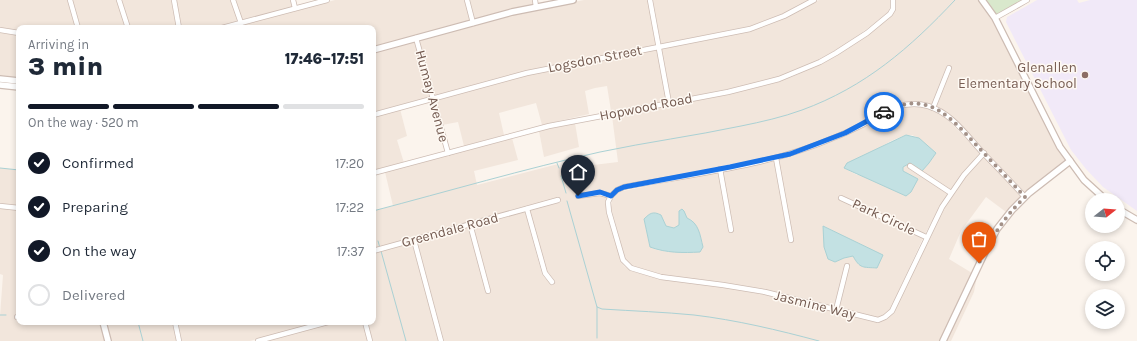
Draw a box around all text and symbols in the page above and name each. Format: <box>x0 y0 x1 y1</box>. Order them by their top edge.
text: Arriving in <box>28 37 89 52</box>
street label: Logsdon Street <box>546 42 644 76</box>
street label: Humay Avenue <box>412 48 452 144</box>
text: 17:46–17:51 <box>285 50 364 68</box>
text: 3 min <box>28 51 103 82</box>
place label: Glenallen Elementary School <box>958 59 1077 92</box>
marker: Glenallen Elementary School <box>1080 70 1090 80</box>
street label: Hopwood Road <box>598 90 694 124</box>
courier <box>864 92 904 132</box>
icon: car <box>873 101 895 123</box>
text: On the way · 520 m <box>28 115 139 130</box>
icon: check <box>28 152 50 174</box>
text: Confirmed <box>62 154 134 172</box>
pin <box>561 155 595 196</box>
text: 17:20 <box>335 156 364 171</box>
icon: home <box>567 161 589 183</box>
north arrow <box>1085 193 1125 233</box>
map controls <box>1085 193 1125 329</box>
street label: Park Circle <box>850 195 918 239</box>
icon: check <box>28 196 50 218</box>
text: Preparing <box>62 198 128 216</box>
text: 17:22 <box>336 200 364 215</box>
street label: Greendale Road <box>400 209 500 251</box>
pin <box>962 222 996 263</box>
icon: bag <box>968 228 990 250</box>
icon: check <box>28 240 50 262</box>
button: locate <box>1085 241 1125 281</box>
text: On the way <box>62 242 136 260</box>
text: 17:37 <box>337 244 364 259</box>
text: Delivered <box>62 286 126 304</box>
street label: Jasmine Way <box>773 287 858 323</box>
button: layers <box>1085 289 1125 329</box>

